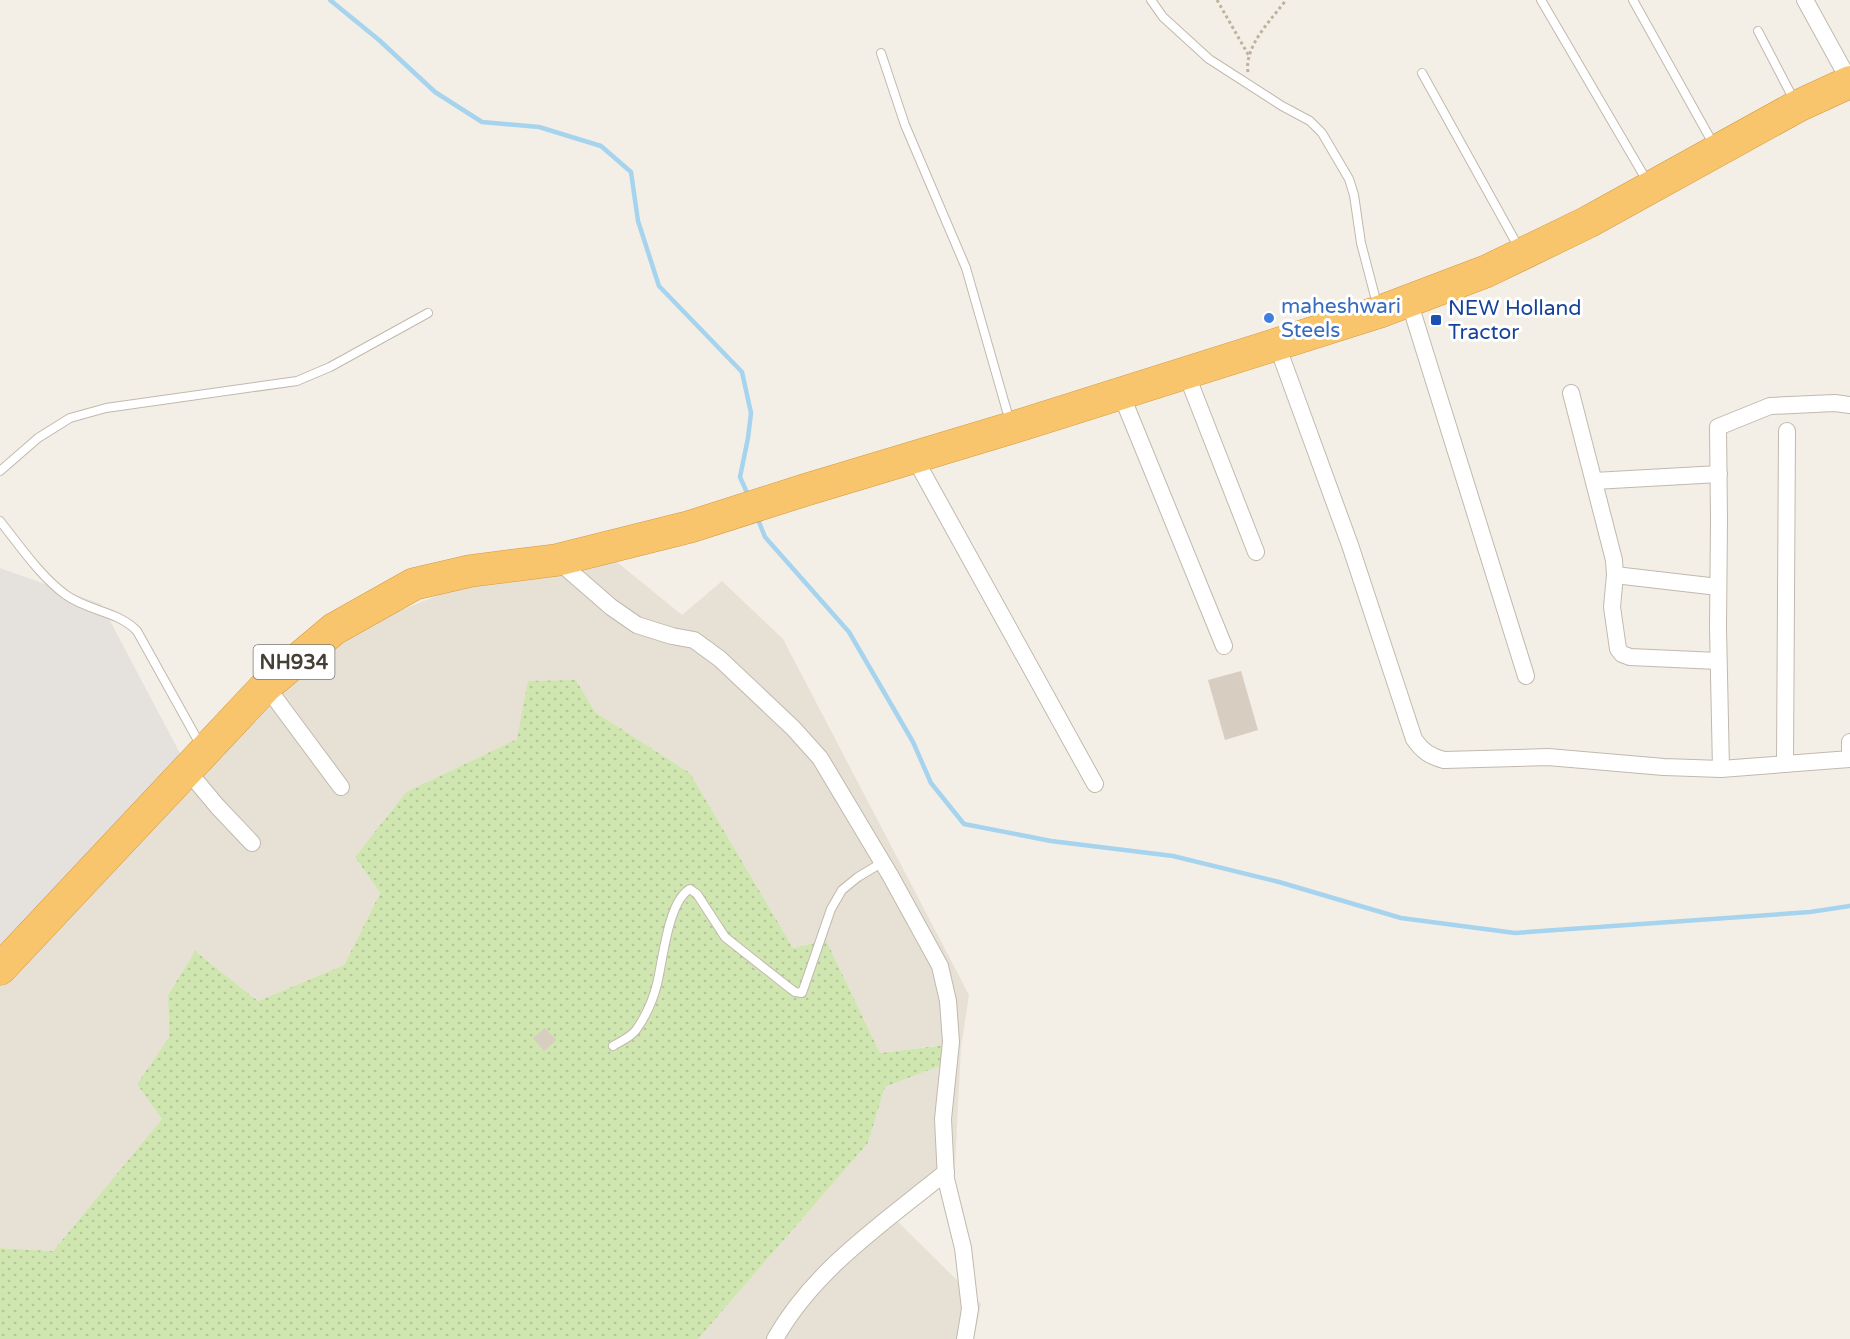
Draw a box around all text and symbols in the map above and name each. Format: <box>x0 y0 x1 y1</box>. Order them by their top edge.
place label: maheshwari Steels <box>1281 294 1401 343</box>
place label: NEW Holland Tractor <box>1448 296 1582 345</box>
marker: maheshwari Steels <box>1262 311 1276 325</box>
marker: NEW Holland Tractor <box>1429 313 1443 327</box>
road number: NH934 <box>254 645 334 679</box>

